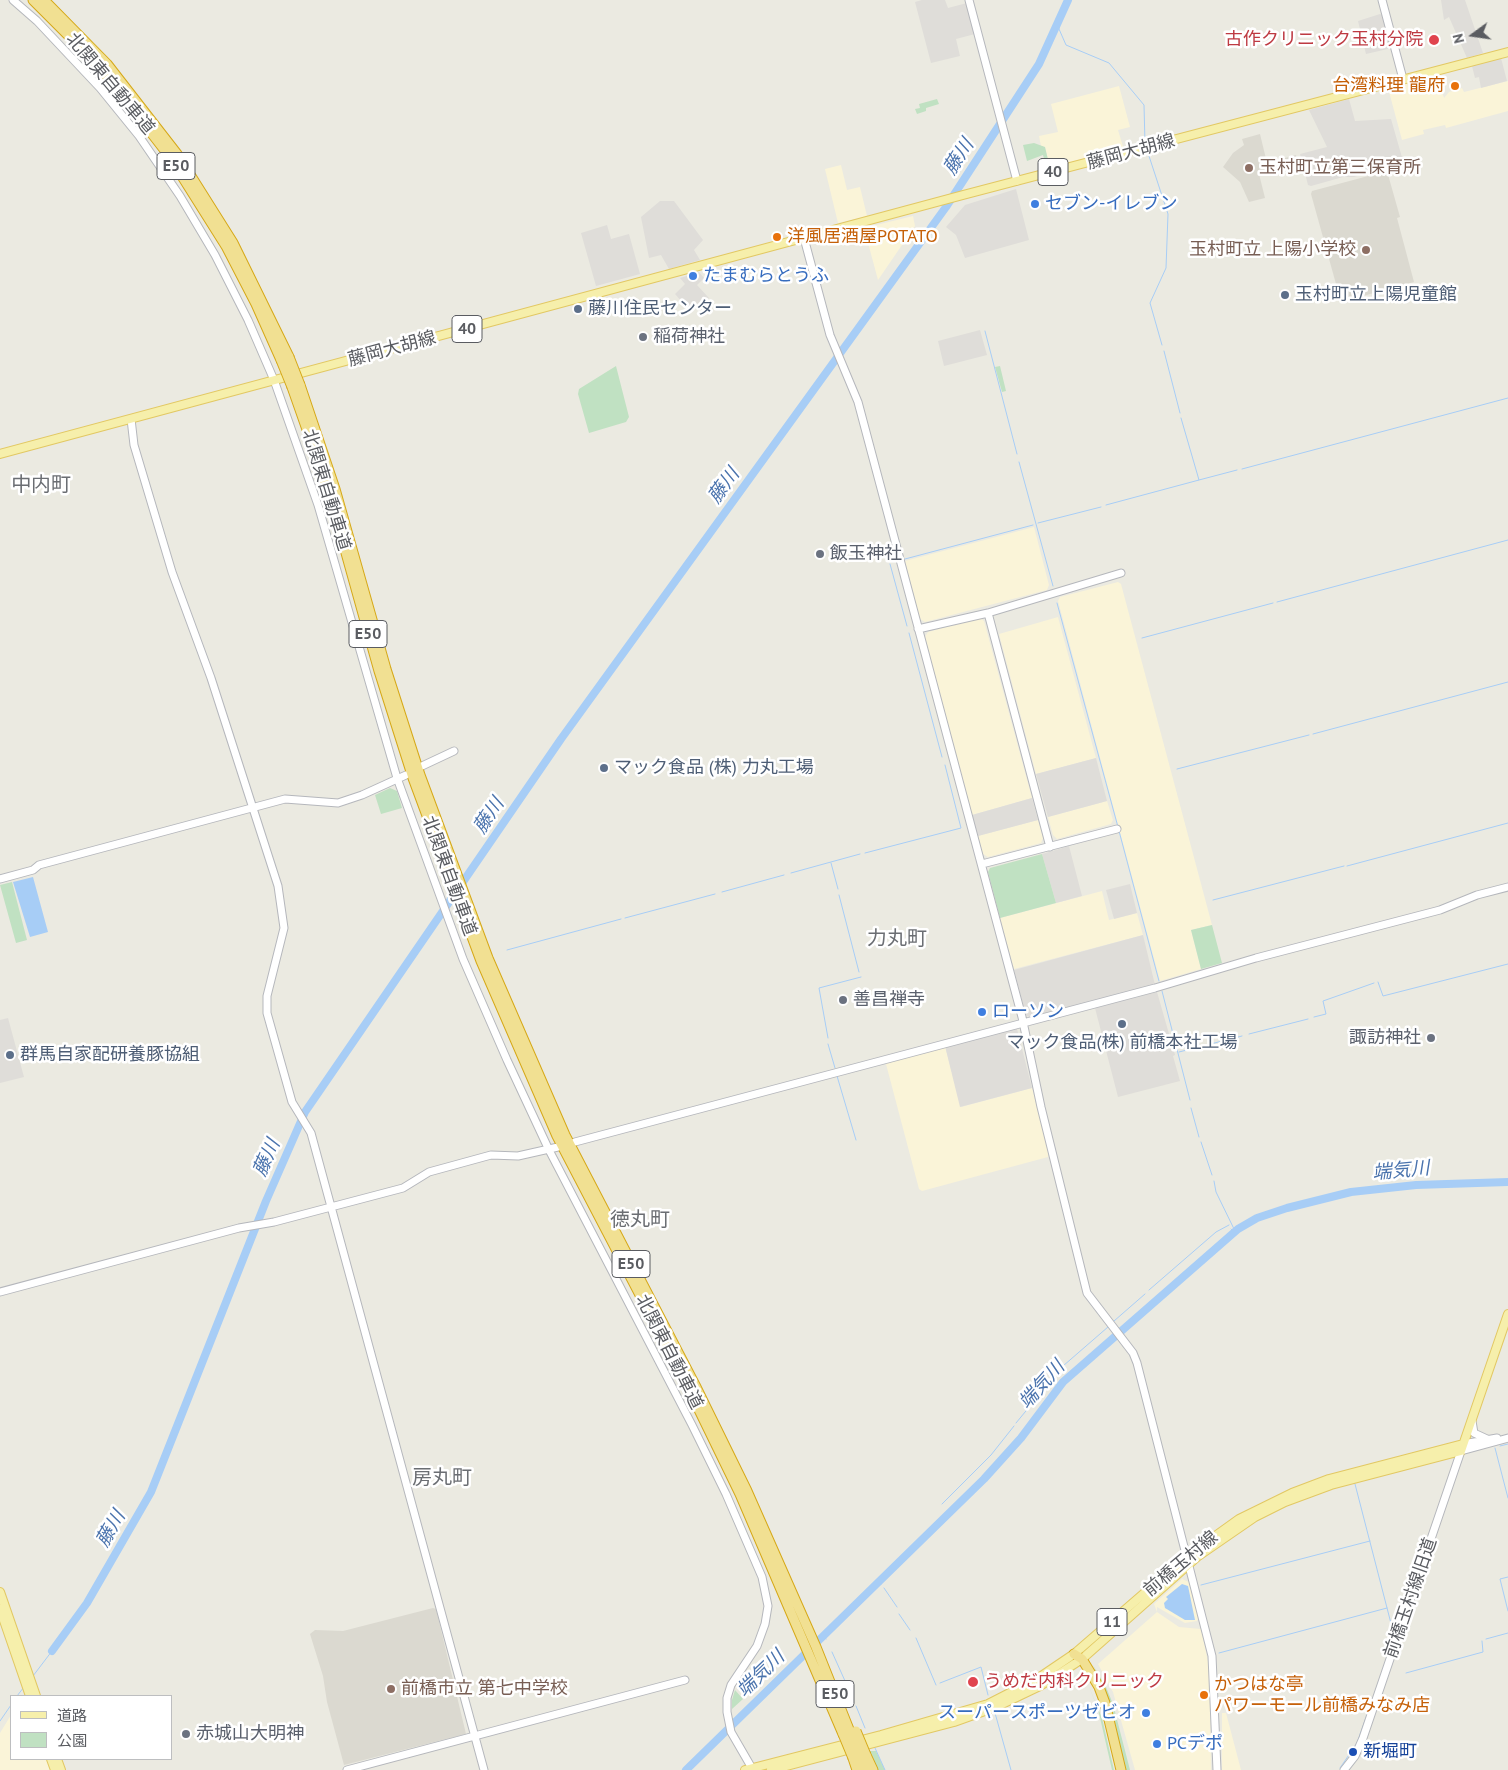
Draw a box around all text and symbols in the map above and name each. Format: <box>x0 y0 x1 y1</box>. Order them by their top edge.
north arrow <box>1448 10 1498 60</box>
street label: 北関東自動車道 <box>61 29 159 139</box>
place label: 古作クリニック玉村分院 <box>1225 29 1423 51</box>
text: N <box>1449 32 1468 45</box>
marker: 古作クリニック玉村分院 <box>1427 33 1441 47</box>
place label: 台湾料理 龍府 <box>1332 75 1445 97</box>
marker: 台湾料理 龍府 <box>1449 80 1461 92</box>
street label: 藤岡大胡線 <box>1085 130 1177 174</box>
water label: 藤川 <box>939 135 979 179</box>
road number: E50 <box>157 153 195 180</box>
place label: 玉村町立第三保育所 <box>1259 157 1421 179</box>
road number: 40 <box>1038 158 1068 186</box>
marker: 玉村町立第三保育所 <box>1243 162 1255 174</box>
place label: セブン-イレブン <box>1045 193 1177 215</box>
marker: セブン-イレブン <box>1029 198 1041 210</box>
place label: 洋風居酒屋POTATO <box>787 226 938 248</box>
marker: 洋風居酒屋POTATO <box>771 231 783 243</box>
place label: 玉村町立 上陽小学校 <box>1189 239 1356 261</box>
marker: 玉村町立 上陽小学校 <box>1360 244 1372 256</box>
place label: たまむらとうふ <box>703 265 829 287</box>
marker: たまむらとうふ <box>687 270 699 282</box>
place label: 玉村町立上陽児童館 <box>1295 284 1457 306</box>
marker: 玉村町立上陽児童館 <box>1279 289 1291 301</box>
place label: 藤川住民センター <box>588 298 732 320</box>
marker: 藤川住民センター <box>572 303 584 315</box>
road number: 40 <box>452 316 482 342</box>
place label: 稲荷神社 <box>653 326 725 348</box>
street label: 藤岡大胡線 <box>346 327 438 371</box>
marker: 稲荷神社 <box>637 331 649 343</box>
street label: 北関東自動車道 <box>297 427 355 553</box>
water label: 藤川 <box>704 464 744 508</box>
district label: 中内町 <box>11 473 71 497</box>
place label: 飯玉神社 <box>830 543 902 565</box>
marker: 飯玉神社 <box>814 548 826 560</box>
road number: E50 <box>349 620 387 648</box>
place label: マック食品 (株) 力丸工場 <box>614 757 814 779</box>
marker: マック食品 (株) 力丸工場 <box>598 762 610 774</box>
water label: 藤川 <box>469 794 509 838</box>
street label: 北関東自動車道 <box>417 813 481 939</box>
district label: 力丸町 <box>867 927 927 951</box>
place label: 善昌禅寺 <box>853 989 925 1011</box>
marker: 善昌禅寺 <box>837 994 849 1006</box>
place label: ローソン <box>992 1001 1064 1023</box>
marker: ローソン <box>976 1006 988 1018</box>
marker: マック食品(株) 前橋本社工場 <box>1116 1018 1128 1030</box>
place label: 諏訪神社 <box>1349 1027 1421 1049</box>
place label: マック食品(株) 前橋本社工場 <box>1007 1032 1237 1054</box>
marker: 諏訪神社 <box>1425 1032 1437 1044</box>
place label: 群馬自家配研養豚協組 <box>20 1044 200 1066</box>
marker: 群馬自家配研養豚協組 <box>4 1049 16 1061</box>
water label: 藤川 <box>249 1136 285 1180</box>
water label: 端気川 <box>1372 1157 1430 1185</box>
district label: 徳丸町 <box>610 1208 670 1232</box>
road number: E50 <box>612 1250 650 1278</box>
street label: 北関東自動車道 <box>631 1291 707 1413</box>
water label: 端気川 <box>1014 1356 1070 1414</box>
district label: 房丸町 <box>412 1466 472 1490</box>
water label: 藤川 <box>92 1507 130 1551</box>
street label: 前橋玉村線 <box>1140 1527 1222 1601</box>
street label: 前橋玉村線旧道 <box>1380 1535 1442 1661</box>
road number: 11 <box>1097 1608 1127 1635</box>
water label: 端気川 <box>733 1646 789 1702</box>
place label: うめだ内科クリニック <box>984 1671 1164 1693</box>
place label: かつはな亭 パワーモール前橋みなみ店 <box>1214 1674 1430 1716</box>
marker: うめだ内科クリニック <box>966 1675 980 1689</box>
place label: 前橋市立 第七中学校 <box>401 1678 568 1700</box>
road number: E50 <box>816 1680 854 1708</box>
marker: 前橋市立 第七中学校 <box>385 1683 397 1695</box>
marker: かつはな亭 パワーモール前橋みなみ店 <box>1198 1689 1210 1701</box>
legend <box>10 1695 172 1760</box>
place label: スーパースポーツゼビオ <box>938 1702 1136 1724</box>
text: 道路 <box>57 1706 87 1725</box>
marker: スーパースポーツゼビオ <box>1140 1707 1152 1719</box>
place label: 赤城山大明神 <box>196 1723 304 1745</box>
marker: 赤城山大明神 <box>180 1728 192 1740</box>
text: 公園 <box>57 1731 87 1750</box>
place label: PCデポ <box>1167 1733 1223 1755</box>
marker: PCデポ <box>1151 1738 1163 1750</box>
place label: 新堀町 <box>1363 1741 1417 1763</box>
marker: 新堀町 <box>1347 1746 1359 1758</box>

